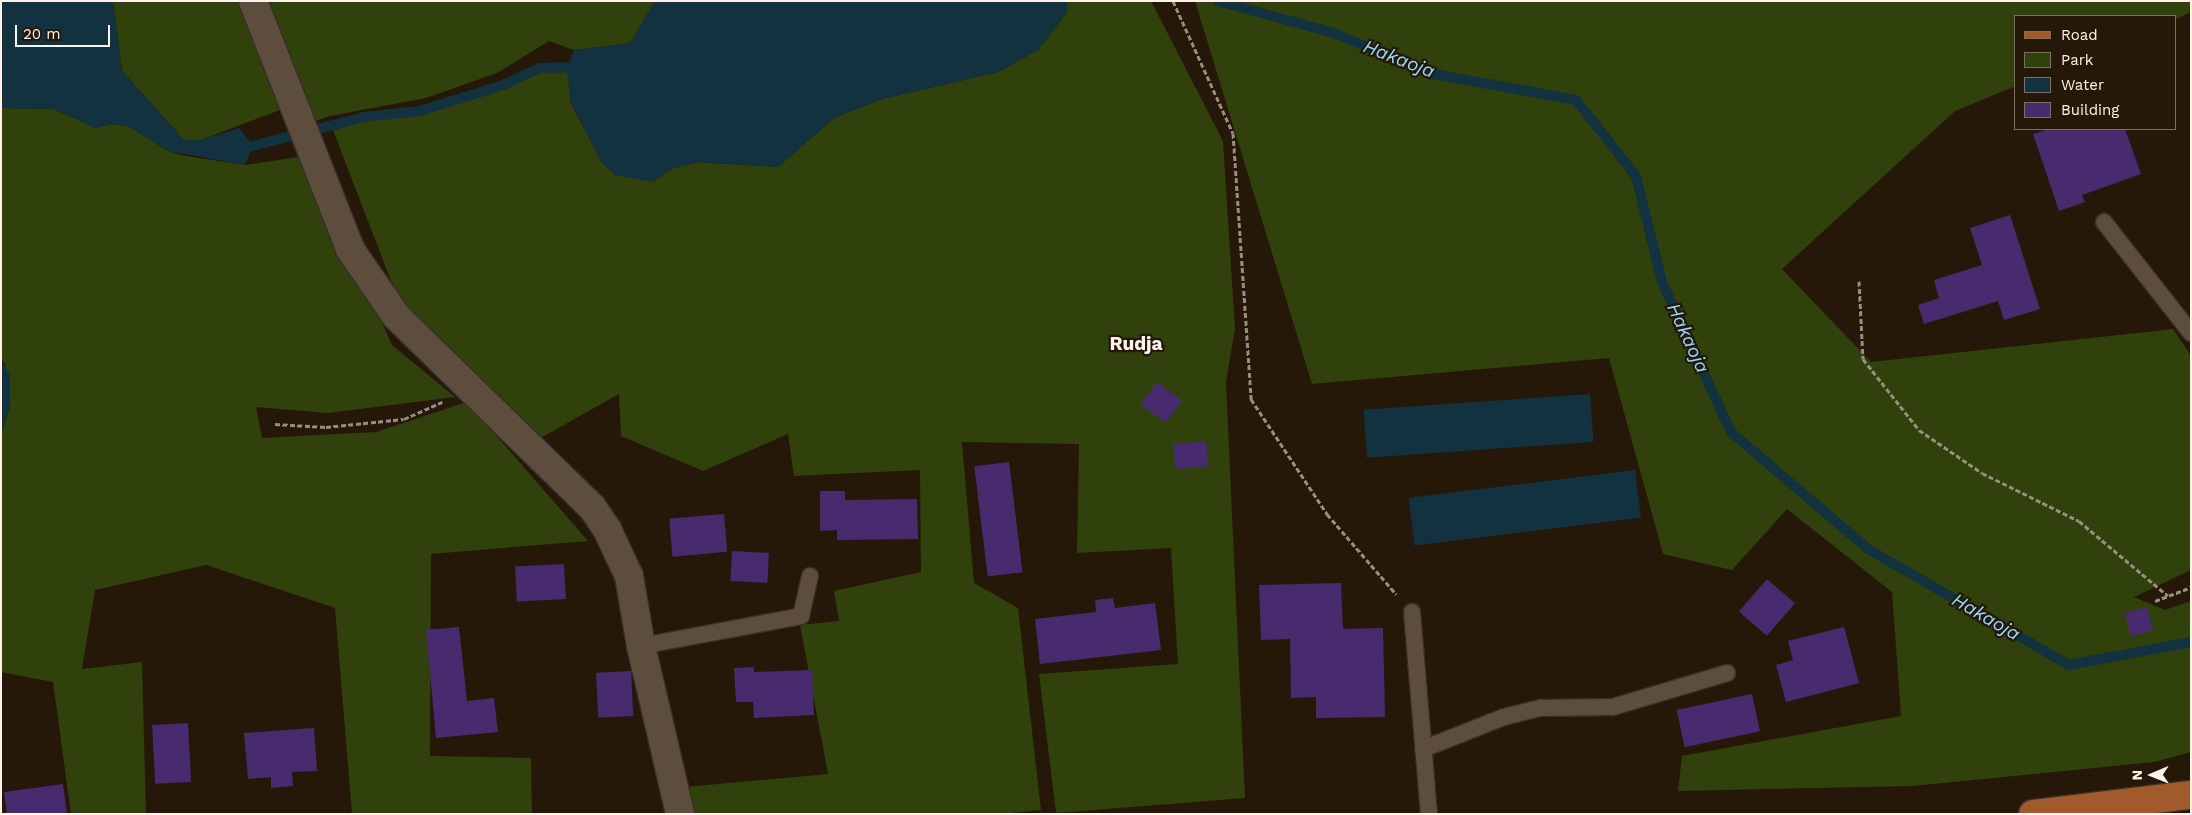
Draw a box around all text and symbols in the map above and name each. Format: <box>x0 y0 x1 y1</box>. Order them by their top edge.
scale bar <box>18 15 112 47</box>
legend <box>2014 15 2177 130</box>
text: 20 m <box>23 25 61 43</box>
text: Road <box>2061 26 2098 44</box>
water label: Hakaoja <box>1360 35 1438 83</box>
text: Park <box>2061 51 2093 69</box>
text: Water <box>2061 76 2104 94</box>
text: Building <box>2061 101 2119 119</box>
water label: Hakaoja <box>1662 299 1714 377</box>
district label: Rudja <box>1109 333 1163 355</box>
water label: Hakaoja <box>1948 588 2024 646</box>
north arrow <box>2127 750 2177 800</box>
text: N <box>2129 770 2145 781</box>

